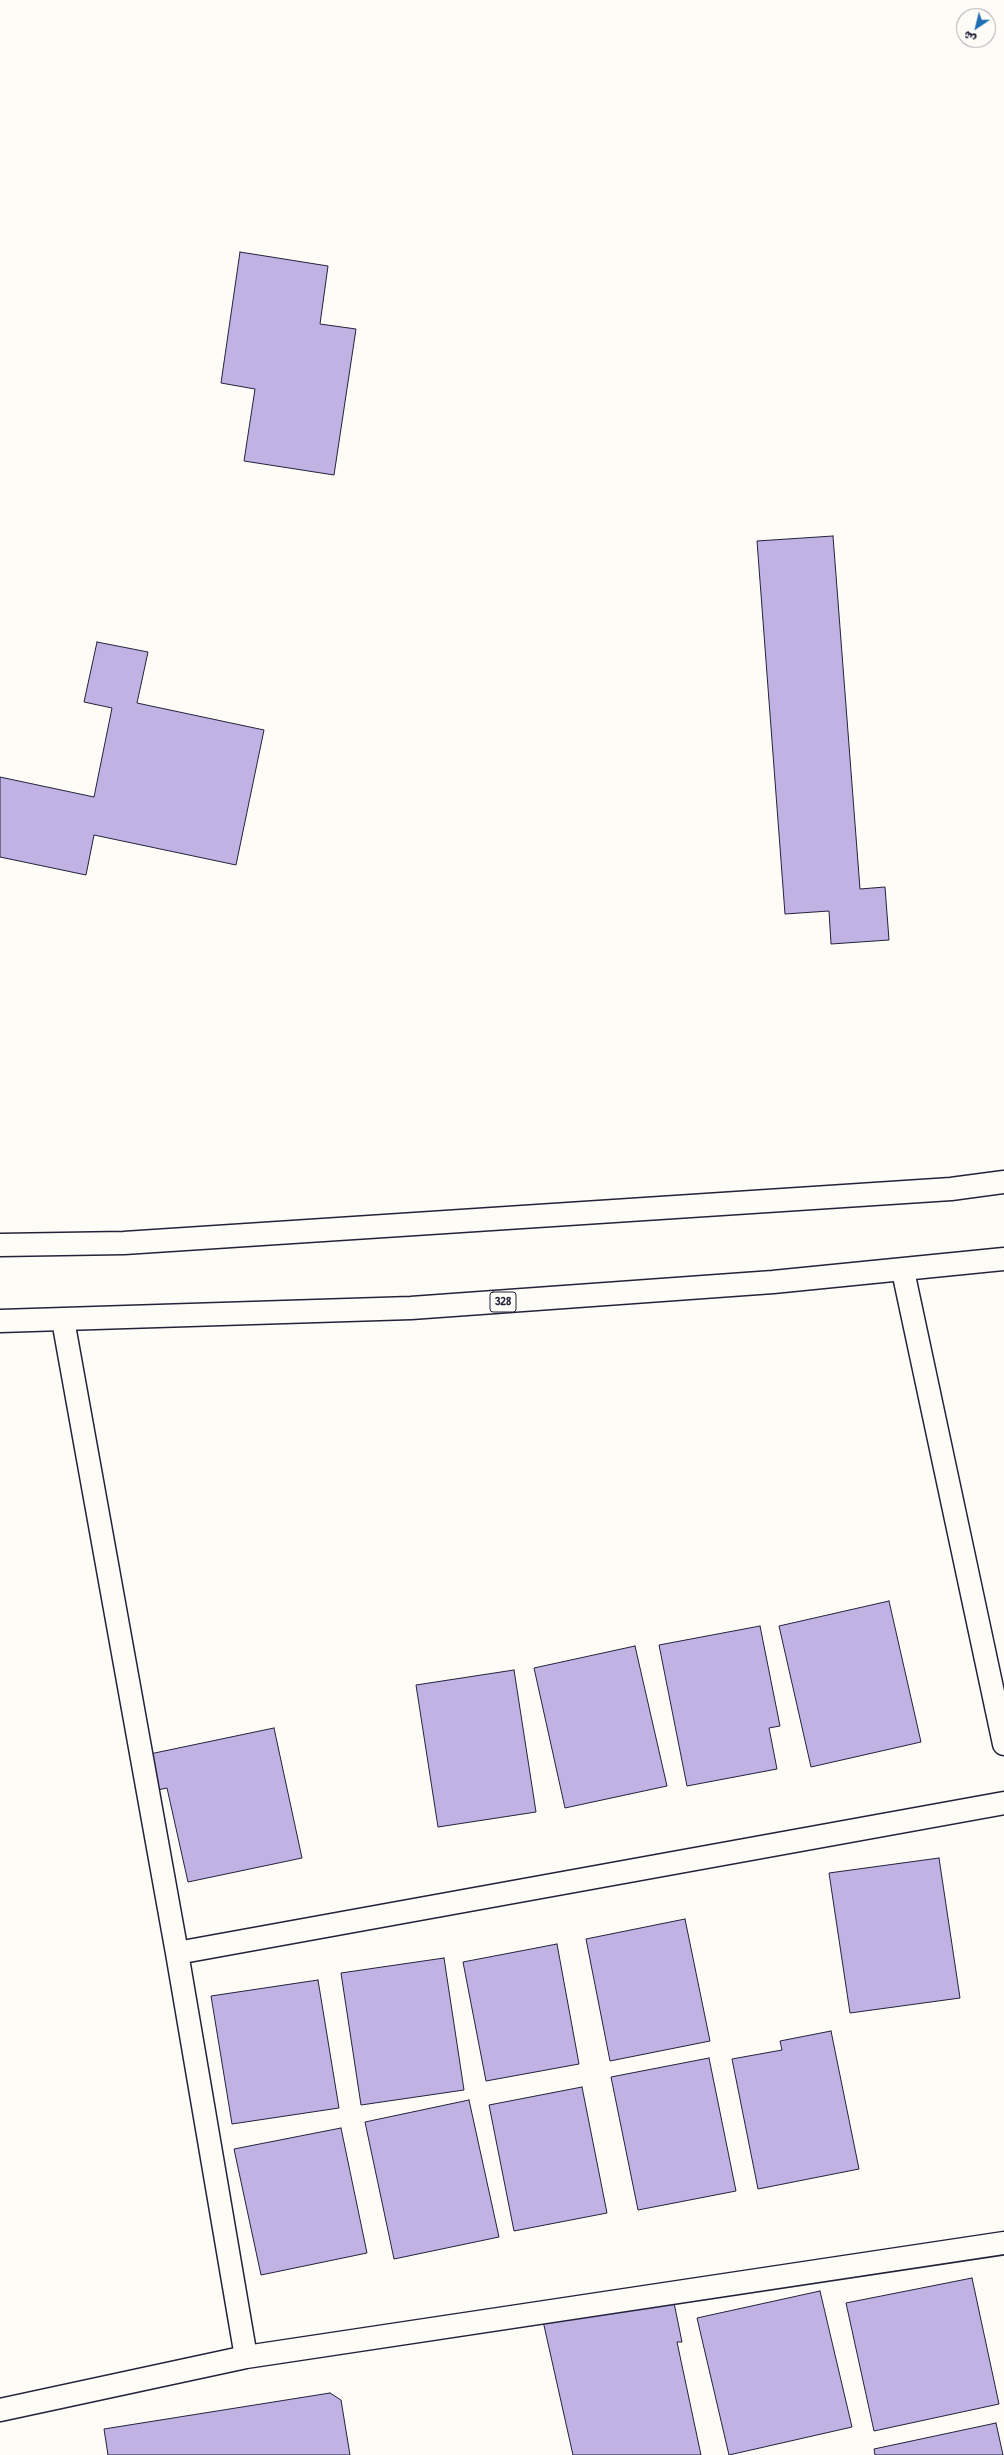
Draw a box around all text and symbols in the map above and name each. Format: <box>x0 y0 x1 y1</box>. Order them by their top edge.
north arrow <box>956 8 996 48</box>
text: ش <box>961 28 979 46</box>
road number: 328 <box>490 1292 516 1312</box>

